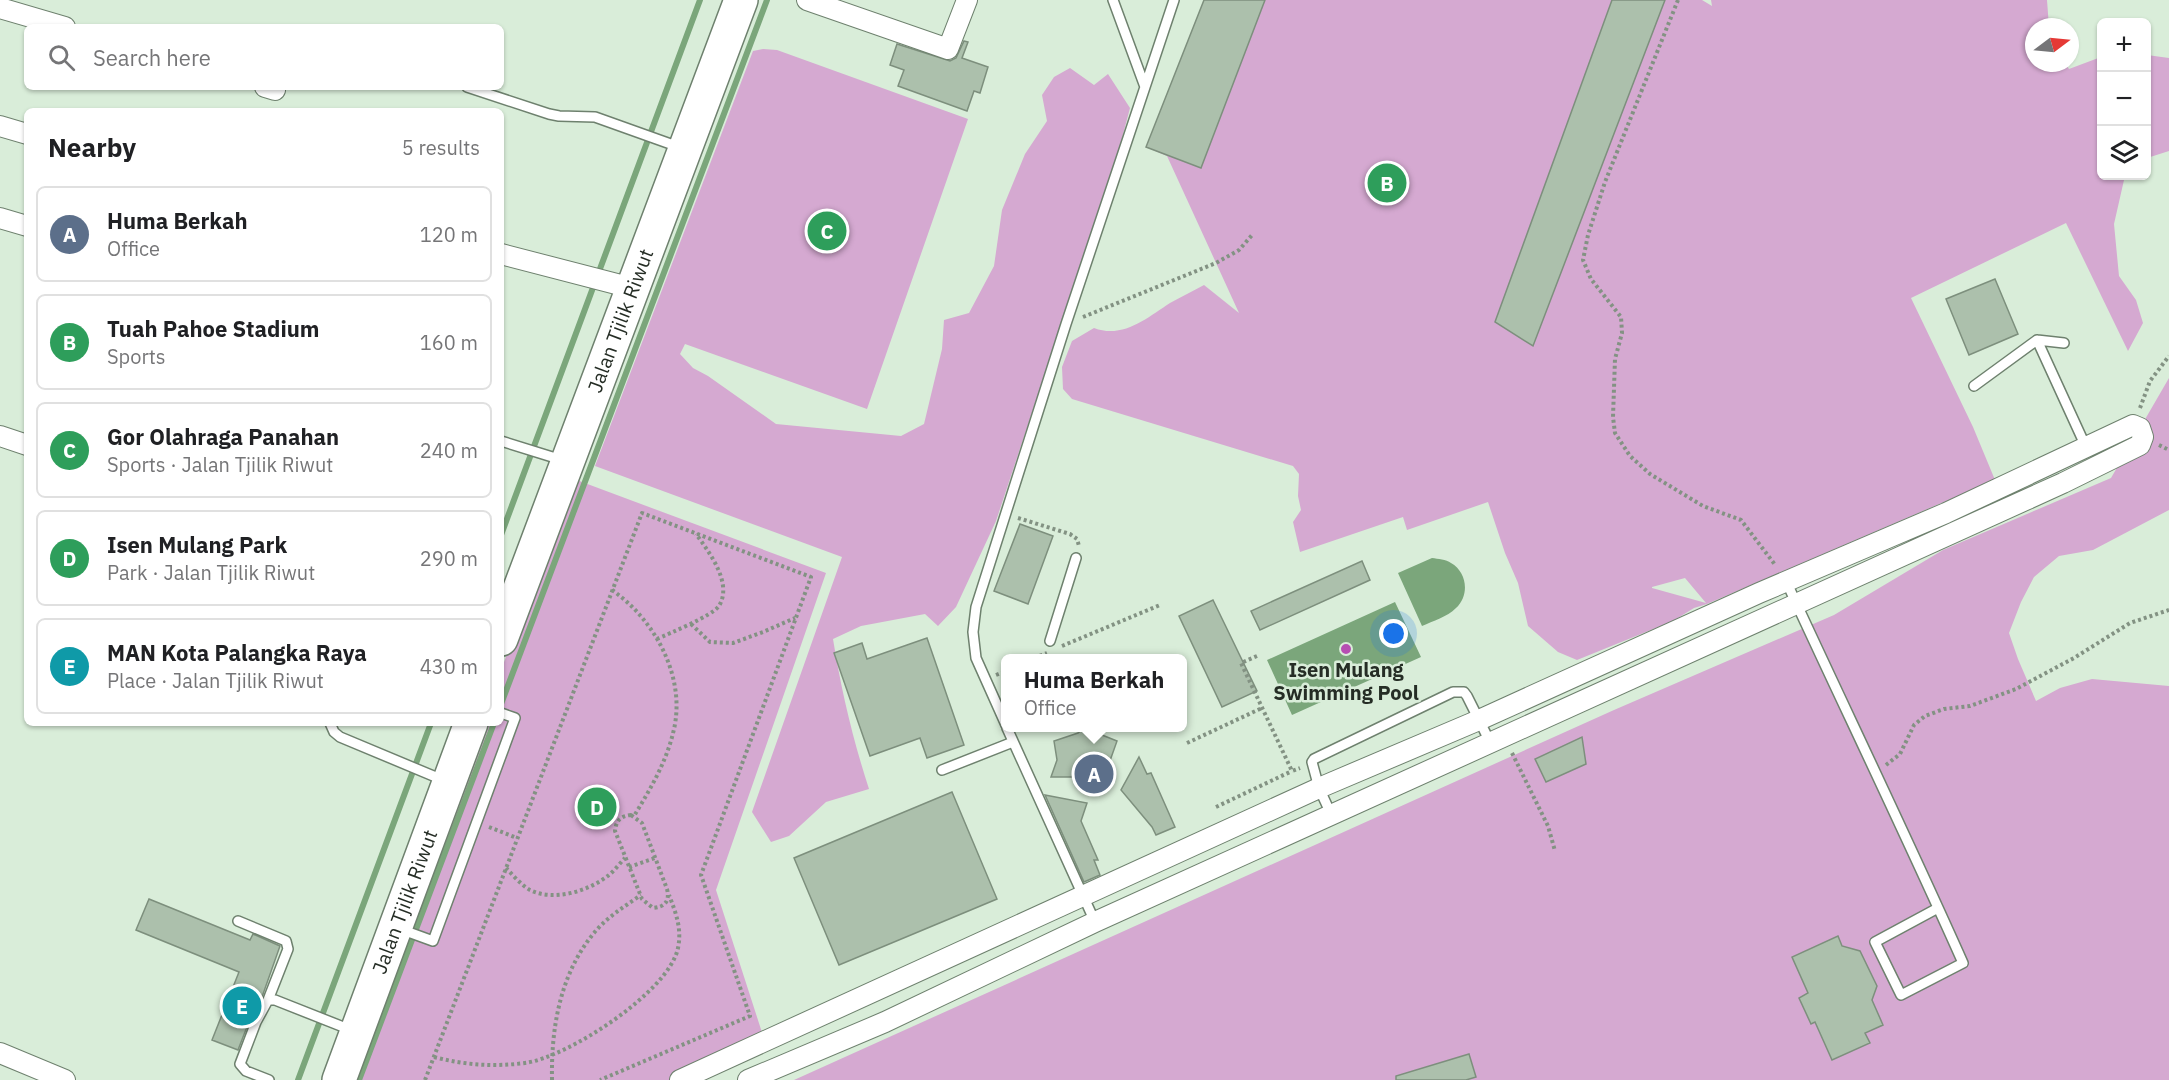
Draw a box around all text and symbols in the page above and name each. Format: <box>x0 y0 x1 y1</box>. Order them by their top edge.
north arrow <box>2025 18 2079 72</box>
map controls <box>2097 18 2151 180</box>
button: + <box>2097 18 2151 72</box>
search box <box>24 24 504 90</box>
icon: search <box>45 41 78 74</box>
text: Search here <box>93 43 211 72</box>
button: − <box>2097 72 2151 126</box>
button: layers <box>2097 126 2151 180</box>
text: Nearby <box>48 130 136 164</box>
text: 5 results <box>402 134 480 161</box>
pin: B <box>1368 160 1406 206</box>
text: Huma Berkah <box>107 206 248 235</box>
pin: C <box>808 208 846 254</box>
text: A <box>63 221 76 248</box>
text: 120 m <box>420 221 478 248</box>
text: Office <box>107 235 160 262</box>
street label: Jalan Tjilik Riwut <box>581 245 659 396</box>
text: Tuah Pahoe Stadium <box>107 314 320 343</box>
text: B <box>63 329 76 356</box>
text: 160 m <box>420 329 478 356</box>
text: Sports <box>107 343 166 370</box>
text: Gor Olahraga Panahan <box>107 422 339 451</box>
text: C <box>63 437 76 464</box>
text: 240 m <box>420 437 478 464</box>
text: Sports · Jalan Tjilik Riwut <box>107 451 333 478</box>
text: Isen Mulang Park <box>107 530 287 559</box>
text: D <box>63 545 76 572</box>
text: 290 m <box>420 545 478 572</box>
text: Park · Jalan Tjilik Riwut <box>107 559 315 586</box>
your location <box>1379 619 1408 648</box>
text: MAN Kota Palangka Raya <box>107 638 367 667</box>
marker: Isen Mulang Swimming Pool <box>1339 642 1353 656</box>
text: E <box>63 653 76 680</box>
text: 430 m <box>420 653 478 680</box>
popup <box>1001 654 1187 732</box>
place label: Isen Mulang Swimming Pool <box>1273 656 1419 706</box>
text: Huma Berkah <box>1024 665 1164 694</box>
text: Place · Jalan Tjilik Riwut <box>107 667 324 694</box>
text: Office <box>1024 694 1077 721</box>
pin: A <box>1074 752 1114 796</box>
pin: D <box>578 784 616 830</box>
street label: Jalan Tjilik Riwut <box>365 826 443 978</box>
pin: E <box>222 984 262 1028</box>

